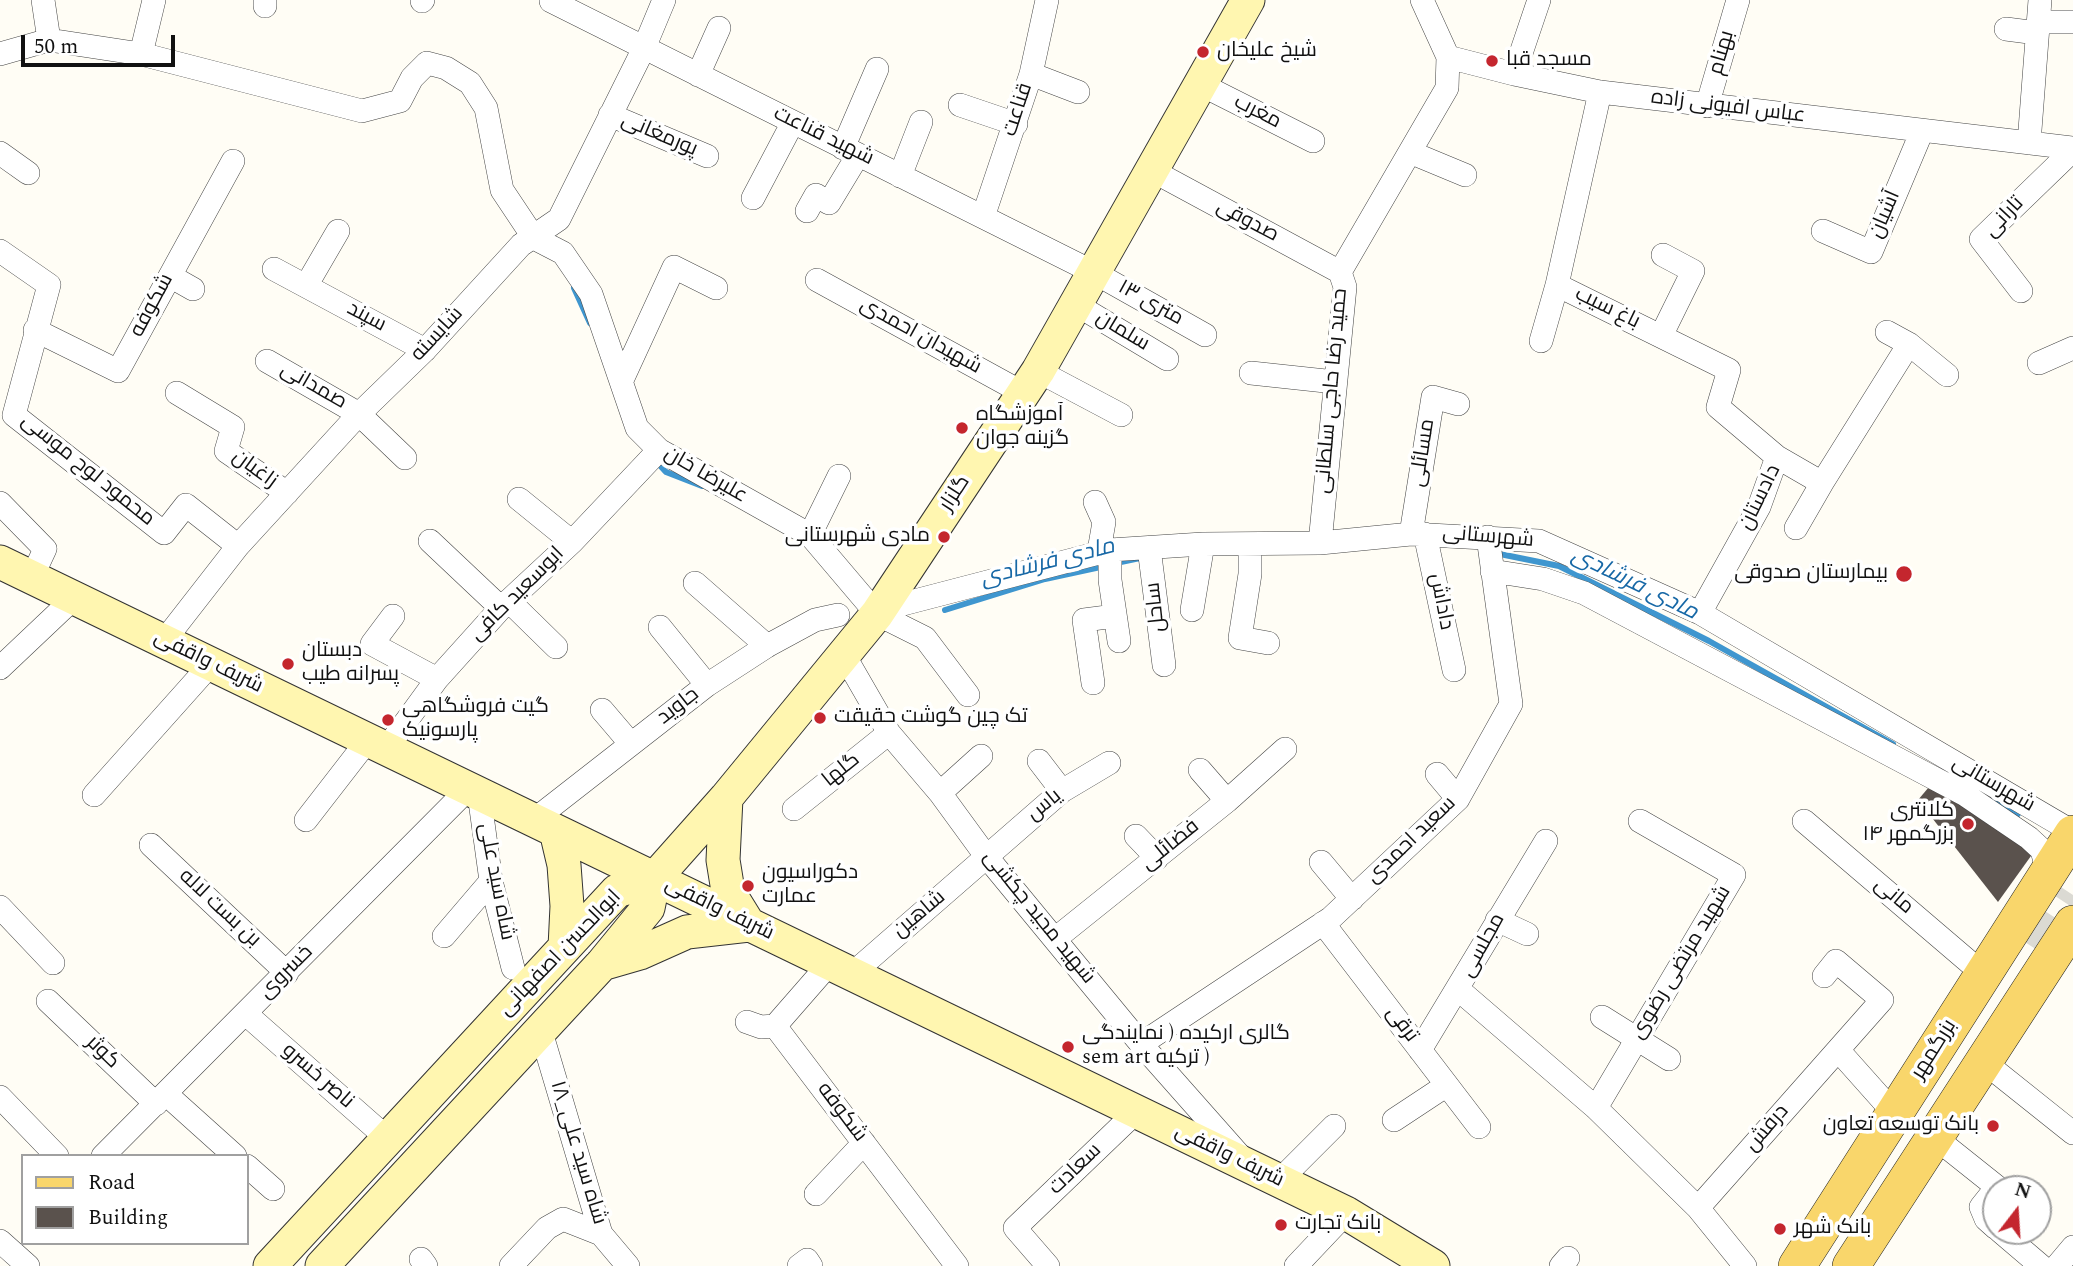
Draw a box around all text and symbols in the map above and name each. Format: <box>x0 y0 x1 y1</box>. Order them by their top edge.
scale bar <box>24 21 178 65</box>
street label: بهنام <box>1705 28 1741 78</box>
text: 50 m <box>34 31 78 63</box>
place label: شیخ علیخان <box>1217 39 1317 65</box>
marker: شیخ علیخان <box>1195 44 1211 60</box>
place label: مسجد قبا <box>1506 48 1592 74</box>
marker: مسجد قبا <box>1484 53 1500 69</box>
street label: قناعت <box>999 80 1039 140</box>
street label: عباس افیونی زاده <box>1649 86 1807 130</box>
street label: مغرب <box>1229 90 1285 136</box>
street label: شهید قناعت <box>769 102 877 172</box>
street label: پورمغانی <box>617 109 701 163</box>
street label: آشیان <box>1865 187 1907 243</box>
street label: تارانی <box>1980 192 2030 244</box>
street label: صدوقی <box>1211 195 1283 249</box>
street label: شکوفه <box>126 270 180 342</box>
street label: ۱۳ متری <box>1113 276 1187 332</box>
street label: باغ سیب <box>1570 282 1644 336</box>
street label: حمید رضا حاجی سلطانی <box>1311 287 1355 495</box>
street label: شهیدان احمدی <box>855 293 985 381</box>
street label: سپند <box>342 297 390 339</box>
street label: شایسته <box>406 302 470 368</box>
street label: سلمان <box>1091 306 1153 358</box>
street label: صمدانی <box>275 358 351 416</box>
place label: آموزشگاه گزینه جوان <box>976 403 1069 453</box>
street label: محمود لوح موسی <box>15 409 159 533</box>
street label: مسائلی <box>1406 417 1442 489</box>
marker: آموزشگاه گزینه جوان <box>954 420 970 436</box>
street label: علیرضا خان <box>659 442 751 510</box>
street label: زاغیان <box>226 445 282 495</box>
street label: دادستان <box>1734 461 1788 535</box>
street label: گلزار <box>935 471 977 517</box>
street label: شهرستانی <box>1441 521 1535 555</box>
place label: مادی شهرستانی <box>785 524 930 550</box>
marker: مادی شهرستانی <box>936 529 952 545</box>
water label: مادی فرشادی <box>978 534 1118 594</box>
street label: ابوسعید کافی <box>466 543 570 647</box>
water label: مادی فرشادی <box>1566 543 1702 627</box>
place label: بیمارستان صدوقی <box>1734 561 1888 587</box>
marker: بیمارستان صدوقی <box>1894 564 1914 584</box>
street label: داداش <box>1422 572 1458 632</box>
street label: ساحل <box>1142 581 1172 633</box>
street label: شریف واقفی <box>149 626 267 700</box>
place label: دبستان پسرانه طیب <box>302 639 399 689</box>
marker: دبستان پسرانه طیب <box>280 656 296 672</box>
street label: جاوید <box>653 683 705 731</box>
place label: گیت فروشگاهی پارسونیک <box>402 695 549 745</box>
place label: تک چین گوشت حقیقت <box>834 705 1028 731</box>
marker: تک چین گوشت حقیقت <box>812 710 828 726</box>
marker: گیت فروشگاهی پارسونیک <box>380 712 396 728</box>
street label: گلها <box>818 748 866 794</box>
street label: شهرستانی <box>1947 751 2039 819</box>
street label: یاس <box>1023 784 1067 828</box>
street label: سعید احمدی <box>1362 792 1462 890</box>
place label: کلانتری ۱۴ بزرگمهر <box>1862 799 1954 849</box>
street label: فضائلی <box>1137 815 1205 877</box>
marker: کلانتری ۱۴ بزرگمهر <box>1960 816 1976 832</box>
street label: شاه سید علی <box>471 821 519 943</box>
street label: شهید مجید چکشی <box>976 846 1100 990</box>
place label: دکوراسیون عمارت <box>762 861 858 911</box>
street label: بن بست لاله <box>173 865 265 953</box>
street label: شریف واقفی <box>660 873 778 947</box>
street label: مانی <box>1868 873 1918 921</box>
marker: دکوراسیون عمارت <box>740 878 756 894</box>
street label: شهید مرتضی رضوی <box>1626 882 1738 1044</box>
street label: ابوالحسن اصفهانی <box>494 886 628 1022</box>
street label: شاهین <box>888 886 952 944</box>
street label: مجلسی <box>1456 910 1512 982</box>
street label: خسروی <box>255 941 319 1005</box>
street label: ترقی <box>1379 1002 1423 1048</box>
street label: بزرگمهر <box>1907 1015 1963 1085</box>
place label: گالری ارکیده ( نمایندگی sem art ترکیه ) <box>1082 1022 1290 1072</box>
street label: کوثر <box>80 1031 124 1075</box>
street label: ناصر خسرو <box>276 1039 358 1115</box>
marker: گالری ارکیده ( نمایندگی sem art ترکیه ) <box>1060 1039 1076 1055</box>
street label: ۱۸_شاه سید علی <box>543 1078 611 1228</box>
street label: شکوفه <box>810 1078 872 1148</box>
street label: درفش <box>1741 1100 1795 1158</box>
place label: بانک توسعه تعاون <box>1823 1113 1979 1139</box>
marker: بانک توسعه تعاون <box>1985 1118 2001 1134</box>
street label: شریف واقفی <box>1170 1120 1288 1194</box>
street label: سعادت <box>1044 1139 1108 1201</box>
legend <box>21 1154 248 1245</box>
text: Road <box>88 1167 135 1199</box>
north arrow <box>1982 1175 2052 1245</box>
text: N <box>2011 1175 2034 1207</box>
text: Building <box>88 1202 168 1234</box>
place label: بانک تجارت <box>1295 1212 1381 1238</box>
place label: بانک شهر <box>1794 1216 1871 1242</box>
marker: بانک تجارت <box>1273 1217 1289 1233</box>
marker: بانک شهر <box>1772 1221 1788 1237</box>

